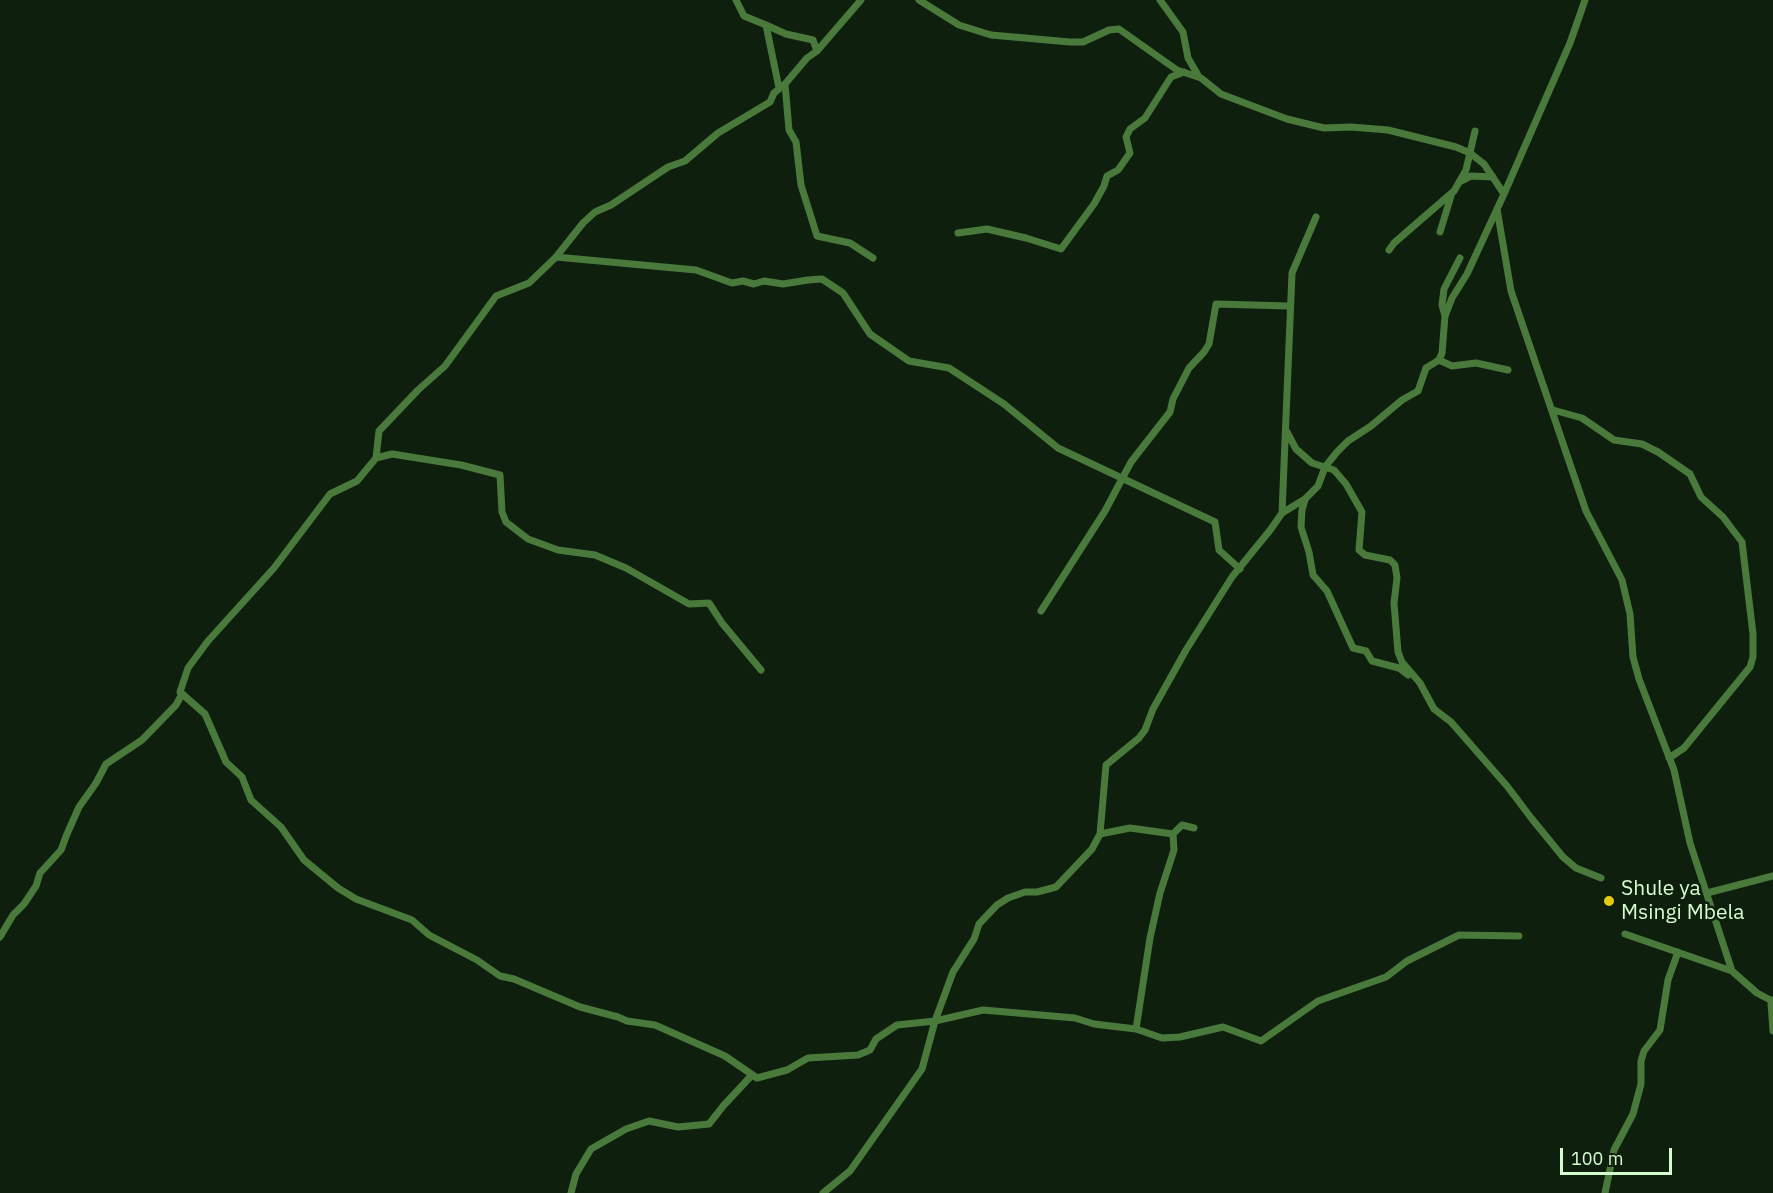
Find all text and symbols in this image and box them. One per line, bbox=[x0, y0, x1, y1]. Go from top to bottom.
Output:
place label: Shule ya Msingi Mbela bbox=[1621, 876, 1744, 926]
marker: Shule ya Msingi Mbela bbox=[1602, 894, 1616, 908]
scale bar bbox=[1563, 1136, 1676, 1174]
text: 100 m bbox=[1571, 1147, 1623, 1170]

